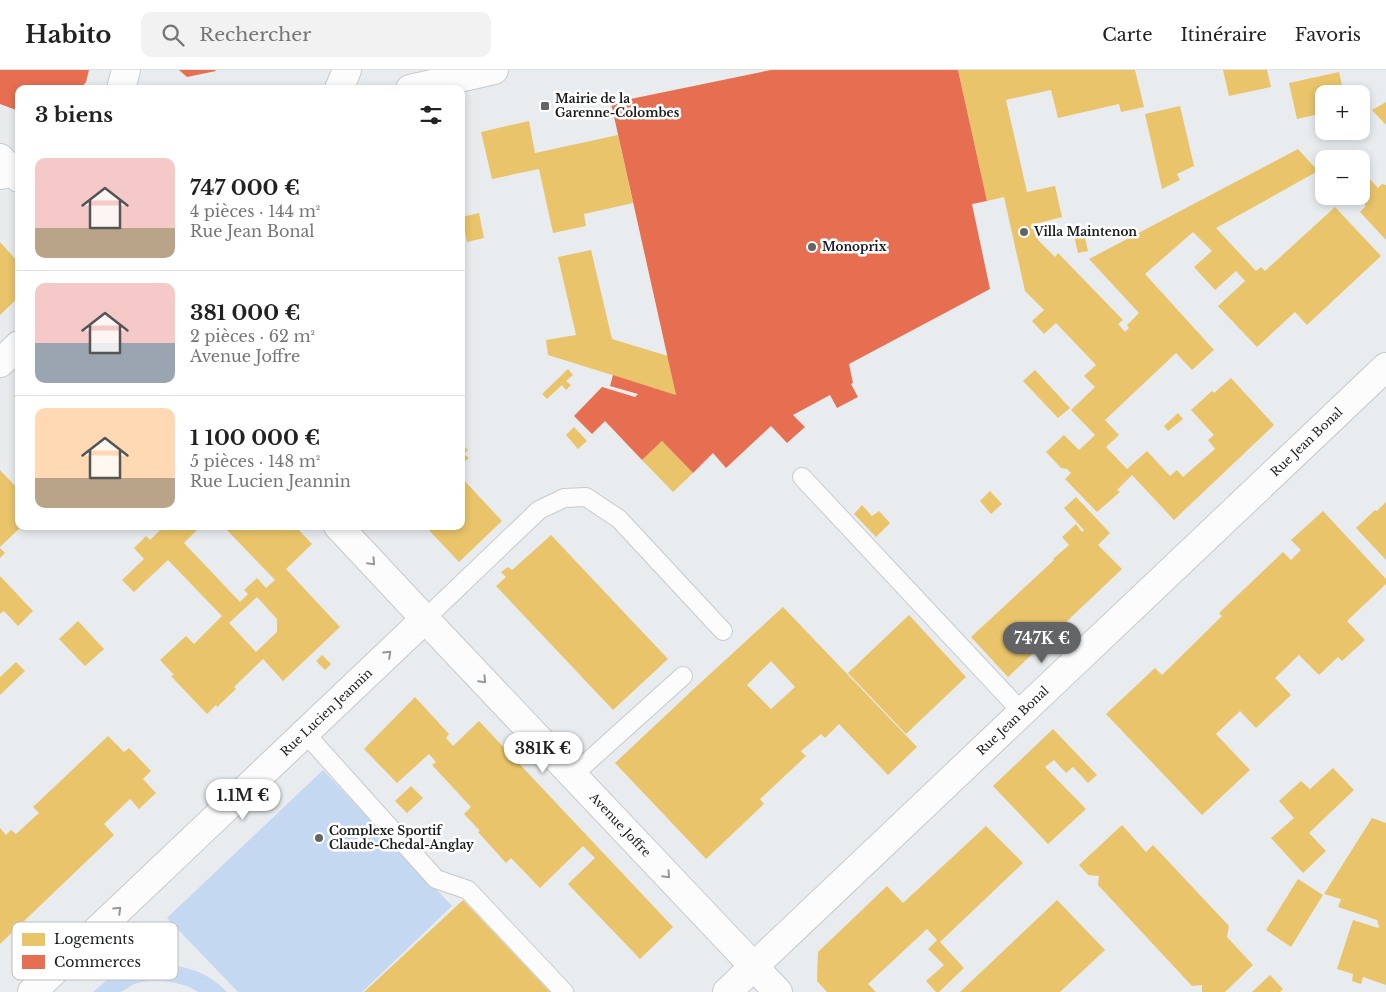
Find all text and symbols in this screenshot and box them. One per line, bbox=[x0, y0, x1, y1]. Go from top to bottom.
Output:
search box bbox=[141, 12, 491, 57]
text: Habito bbox=[25, 20, 111, 49]
icon: search bbox=[159, 21, 187, 49]
text: Rechercher bbox=[199, 23, 311, 46]
text: Carte bbox=[1102, 24, 1152, 46]
text: Itinéraire bbox=[1180, 24, 1267, 46]
text: Favoris bbox=[1295, 24, 1361, 46]
map controls bbox=[1315, 85, 1370, 205]
button: + bbox=[1315, 85, 1370, 140]
place label: Mairie de la Garenne-Colombes bbox=[555, 91, 680, 120]
marker: Mairie de la Garenne-Colombes bbox=[539, 100, 551, 112]
icon: filters bbox=[417, 101, 445, 129]
text: 3 biens bbox=[35, 102, 113, 128]
button: − bbox=[1315, 150, 1370, 205]
text: 747 000 € bbox=[190, 175, 300, 201]
icon: home bbox=[75, 178, 135, 238]
text: 4 pièces · 144 m² bbox=[190, 201, 320, 221]
text: Rue Jean Bonal bbox=[190, 221, 314, 241]
place label: Villa Maintenon bbox=[1033, 224, 1137, 239]
marker: Villa Maintenon bbox=[1018, 226, 1030, 238]
place label: Monoprix bbox=[822, 239, 887, 254]
marker: Monoprix bbox=[806, 241, 818, 253]
text: 381 000 € bbox=[190, 300, 301, 326]
icon: home bbox=[75, 303, 135, 363]
text: 2 pièces · 62 m² bbox=[190, 326, 315, 346]
text: Avenue Joffre bbox=[190, 346, 300, 366]
street label: Rue Jean Bonal bbox=[1267, 404, 1346, 479]
text: 1 100 000 € bbox=[190, 425, 320, 451]
icon: home bbox=[75, 428, 135, 488]
text: 5 pièces · 148 m² bbox=[190, 451, 320, 471]
text: Rue Lucien Jeannin bbox=[190, 471, 351, 491]
one-way arrow bbox=[366, 556, 375, 565]
pin: 747K € bbox=[1001, 622, 1083, 664]
text: 747K € bbox=[1014, 628, 1070, 648]
one-way arrow bbox=[383, 651, 392, 660]
street label: Rue Lucien Jeannin bbox=[277, 665, 375, 759]
one-way arrow bbox=[477, 675, 486, 684]
street label: Rue Jean Bonal bbox=[973, 683, 1052, 758]
pin: 381K € bbox=[502, 732, 584, 774]
text: 381K € bbox=[515, 738, 571, 758]
pin: 1.1M € bbox=[202, 778, 284, 821]
text: 1.1M € bbox=[217, 785, 269, 805]
street label: Avenue Joffre bbox=[586, 789, 654, 860]
place label: Complexe Sportif Claude-Chedal-Anglay bbox=[329, 823, 474, 852]
marker: Complexe Sportif Claude-Chedal-Anglay bbox=[313, 832, 325, 844]
one-way arrow bbox=[661, 869, 670, 878]
one-way arrow bbox=[113, 907, 122, 916]
legend bbox=[12, 922, 178, 980]
text: Logements bbox=[54, 930, 134, 948]
text: Commerces bbox=[54, 953, 141, 971]

